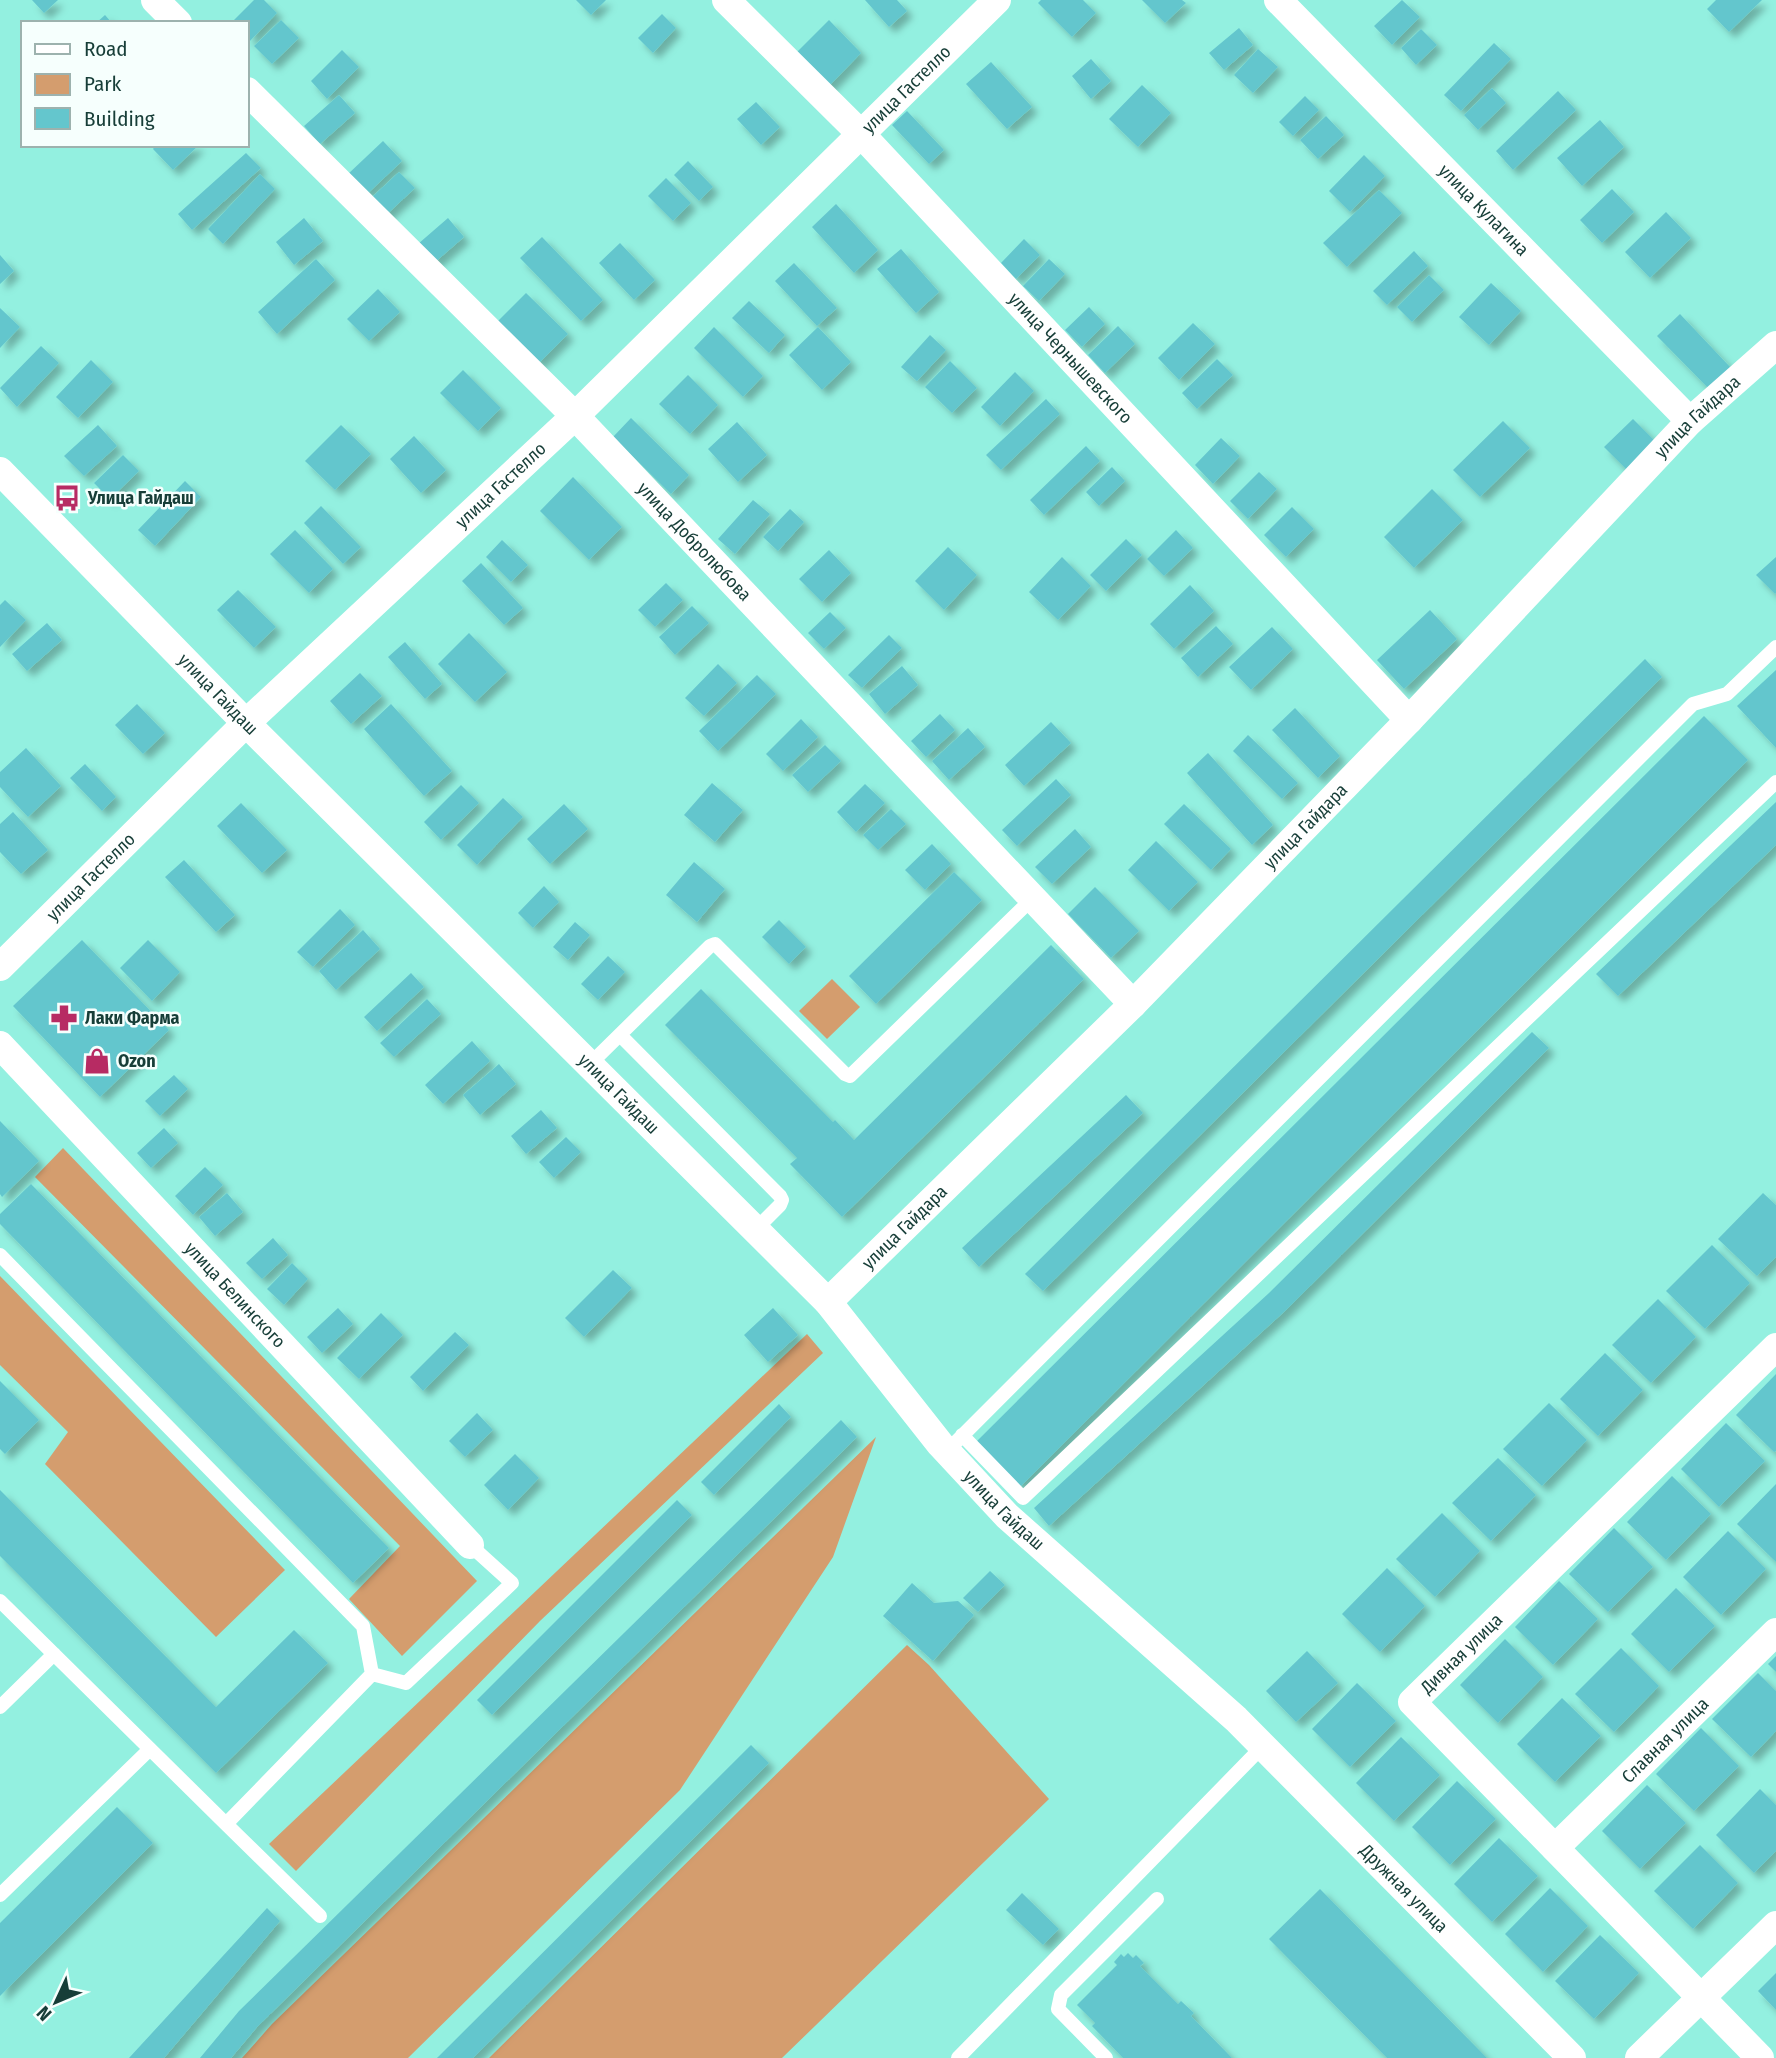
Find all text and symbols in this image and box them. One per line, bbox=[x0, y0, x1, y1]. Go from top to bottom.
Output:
legend bbox=[21, 21, 248, 147]
text: Road bbox=[84, 36, 128, 62]
street label: улица Гастелло bbox=[858, 41, 956, 138]
text: Park bbox=[84, 71, 122, 97]
text: Building bbox=[84, 106, 155, 132]
street label: улица Кулагина bbox=[1434, 160, 1534, 261]
street label: улица Чернышевского bbox=[1004, 288, 1137, 428]
street label: улица Гайдара bbox=[1650, 371, 1745, 463]
street label: улица Гастелло bbox=[451, 438, 551, 533]
street label: улица Добролюбова bbox=[633, 478, 756, 606]
bus stop icon: Улица Гайдаш bbox=[52, 483, 82, 513]
place label: Улица Гайдаш bbox=[87, 487, 194, 509]
street label: улица Гайдаш bbox=[173, 649, 263, 740]
street label: улица Гайдара bbox=[1259, 779, 1352, 874]
street label: улица Гастелло bbox=[42, 828, 140, 926]
pharmacy icon: Лаки Фарма bbox=[49, 1003, 79, 1033]
place label: Лаки Фарма bbox=[85, 1007, 179, 1029]
shop icon: Ozon bbox=[82, 1046, 112, 1076]
street label: улица Гайдаш bbox=[574, 1049, 664, 1139]
place label: Ozon bbox=[118, 1050, 156, 1072]
street label: улица Гайдара bbox=[857, 1181, 952, 1274]
street label: улица Белинского bbox=[180, 1237, 290, 1353]
street label: улица Гайдаш bbox=[959, 1465, 1049, 1555]
street label: Дивная улица bbox=[1415, 1609, 1507, 1699]
street label: Славная улица bbox=[1617, 1693, 1713, 1788]
street label: Дружная улица bbox=[1355, 1839, 1453, 1938]
north arrow bbox=[21, 1967, 91, 2037]
text: N bbox=[32, 2001, 56, 2026]

